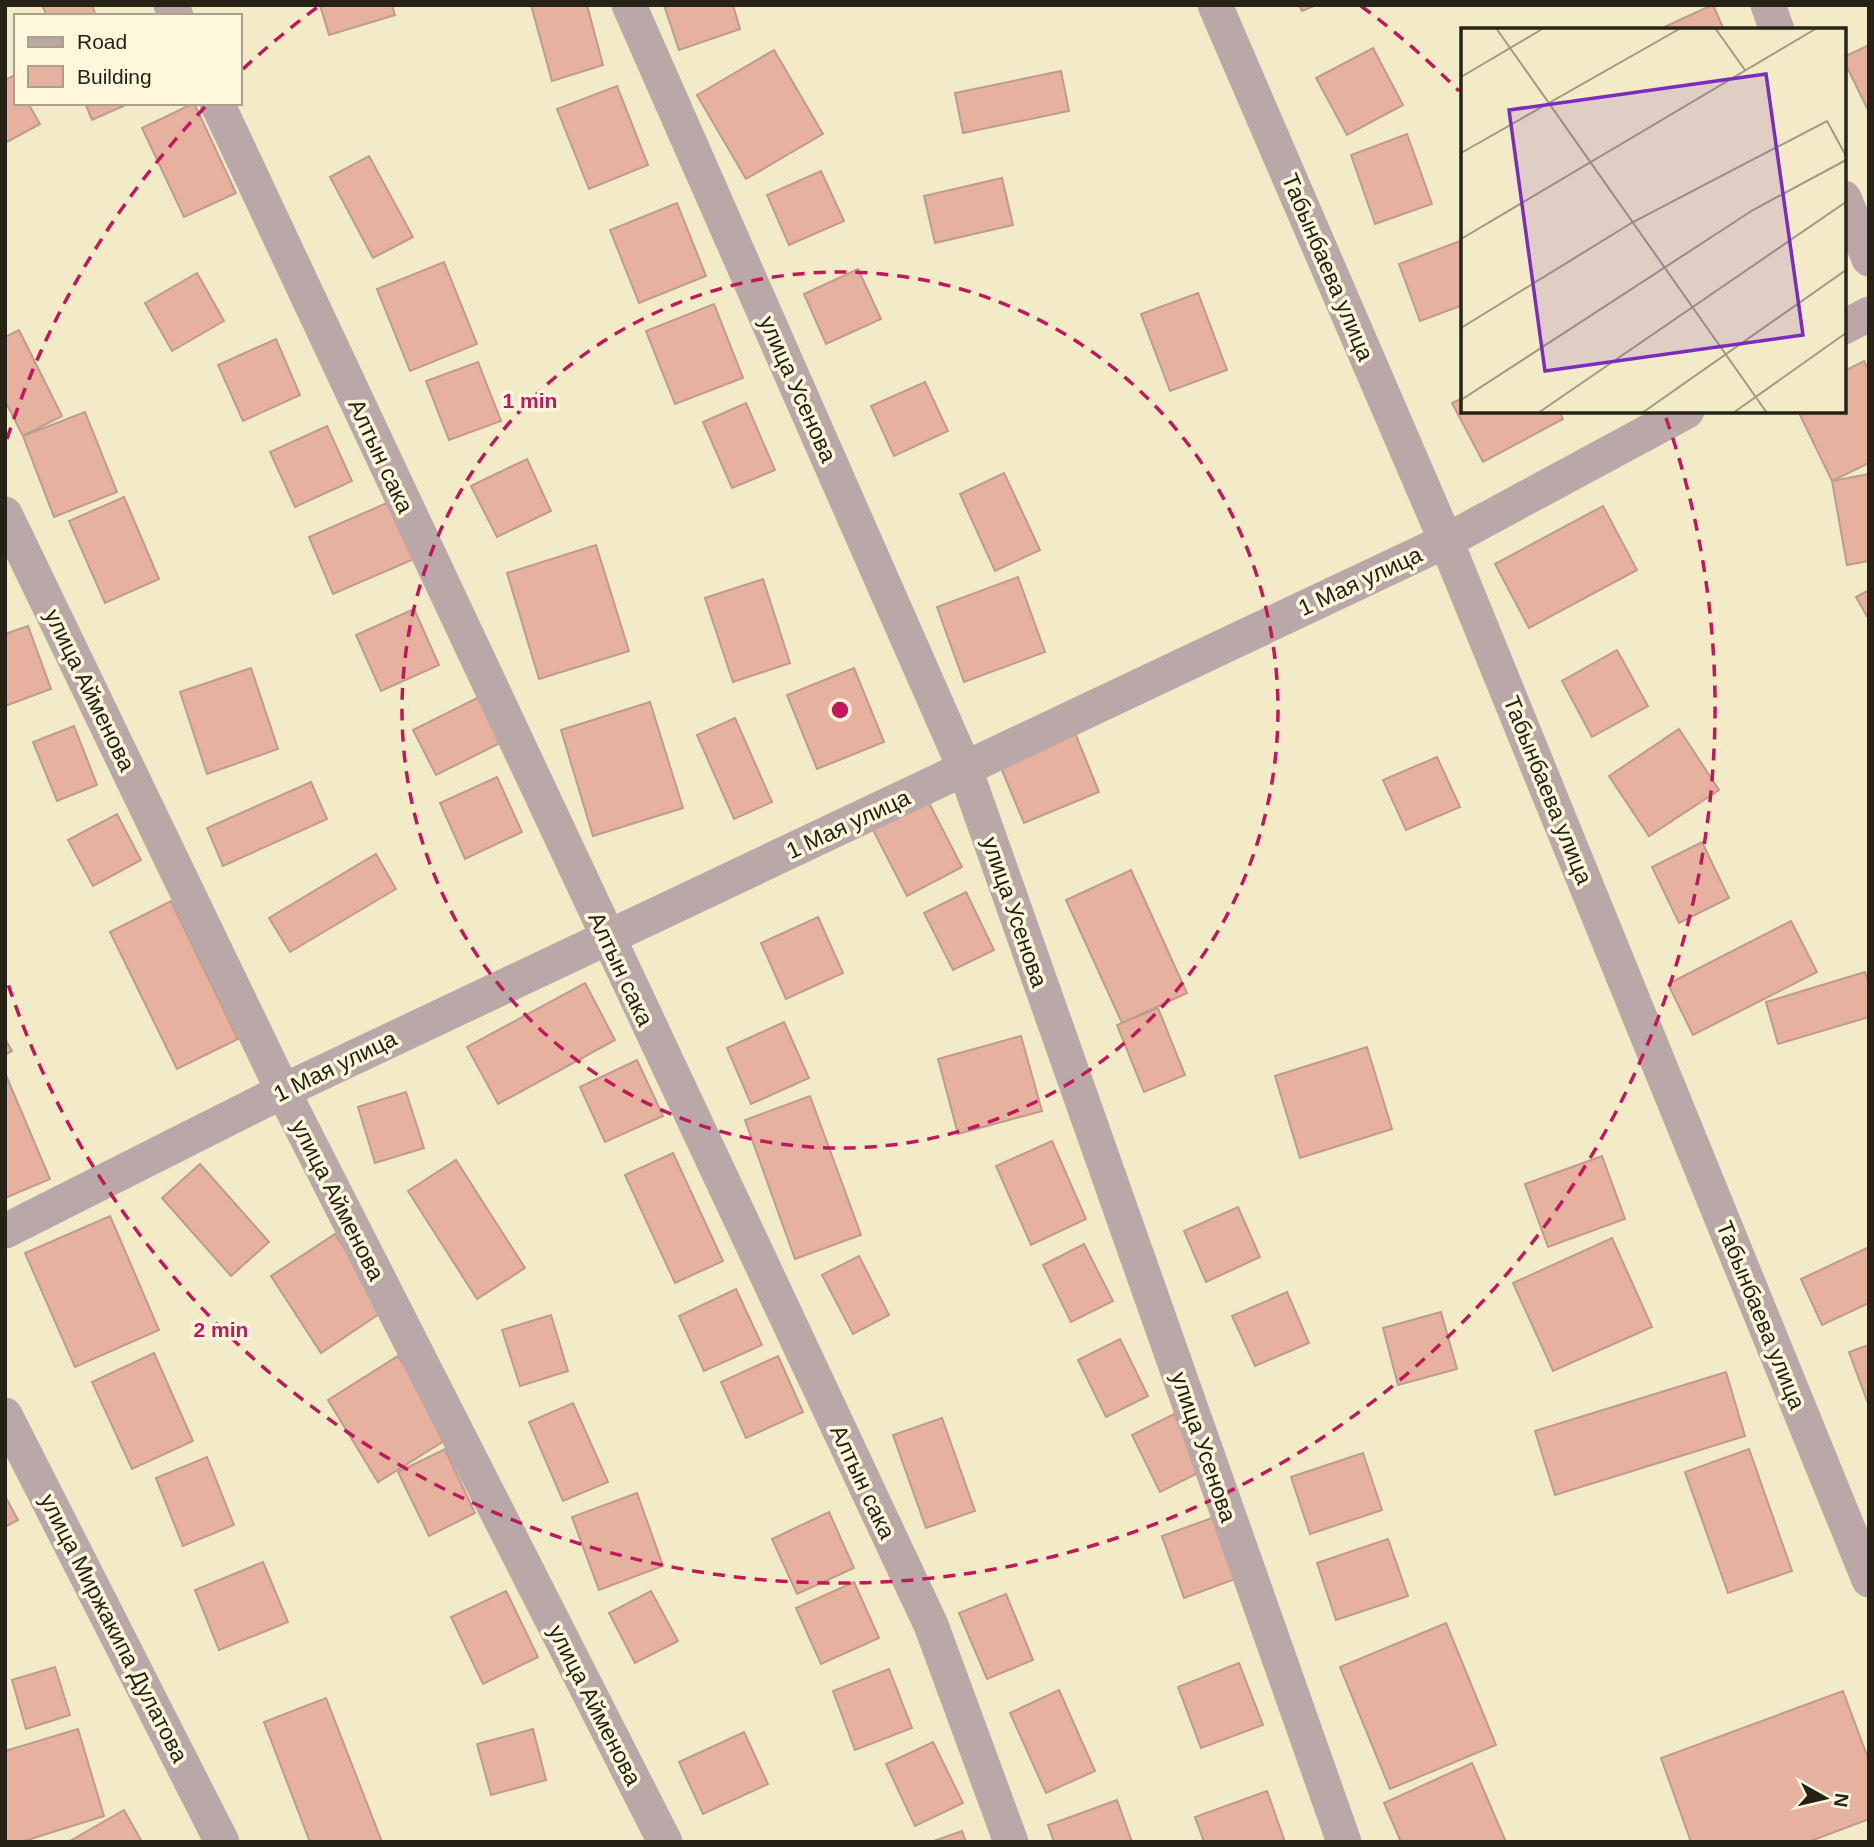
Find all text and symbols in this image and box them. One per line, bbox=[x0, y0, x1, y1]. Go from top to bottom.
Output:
legend bbox=[14, 14, 242, 105]
inset map bbox=[1461, 28, 1846, 413]
text: Road bbox=[77, 30, 127, 53]
text: Building bbox=[77, 65, 152, 88]
street label: Табынбаева улица bbox=[1277, 169, 1379, 365]
street label: улица Усенова bbox=[754, 312, 842, 466]
text: 1 min bbox=[503, 389, 557, 412]
street label: Алтын сака bbox=[343, 395, 419, 517]
street label: 1 Мая улица bbox=[1294, 541, 1426, 621]
street label: улица Айменова bbox=[40, 605, 140, 775]
street label: Табынбаева улица bbox=[1498, 692, 1598, 888]
centre of rings bbox=[828, 698, 852, 722]
street label: 1 Мая улица bbox=[782, 784, 914, 864]
street label: улица Усенова bbox=[977, 833, 1053, 991]
street label: Алтын сака bbox=[583, 908, 659, 1030]
street label: 1 Мая улица bbox=[269, 1025, 401, 1107]
street label: улица Айменова bbox=[286, 1115, 390, 1285]
street label: Табынбаева улица bbox=[1711, 1217, 1811, 1413]
text: 2 min bbox=[194, 1318, 248, 1341]
street label: улица Усенова bbox=[1166, 1368, 1242, 1526]
street label: Алтын сака bbox=[825, 1421, 901, 1543]
street label: улица Миржакипа Дулатова bbox=[35, 1489, 193, 1767]
street label: улица Айменова bbox=[543, 1620, 647, 1790]
north arrow bbox=[1790, 1763, 1860, 1833]
text: N bbox=[1830, 1792, 1853, 1809]

